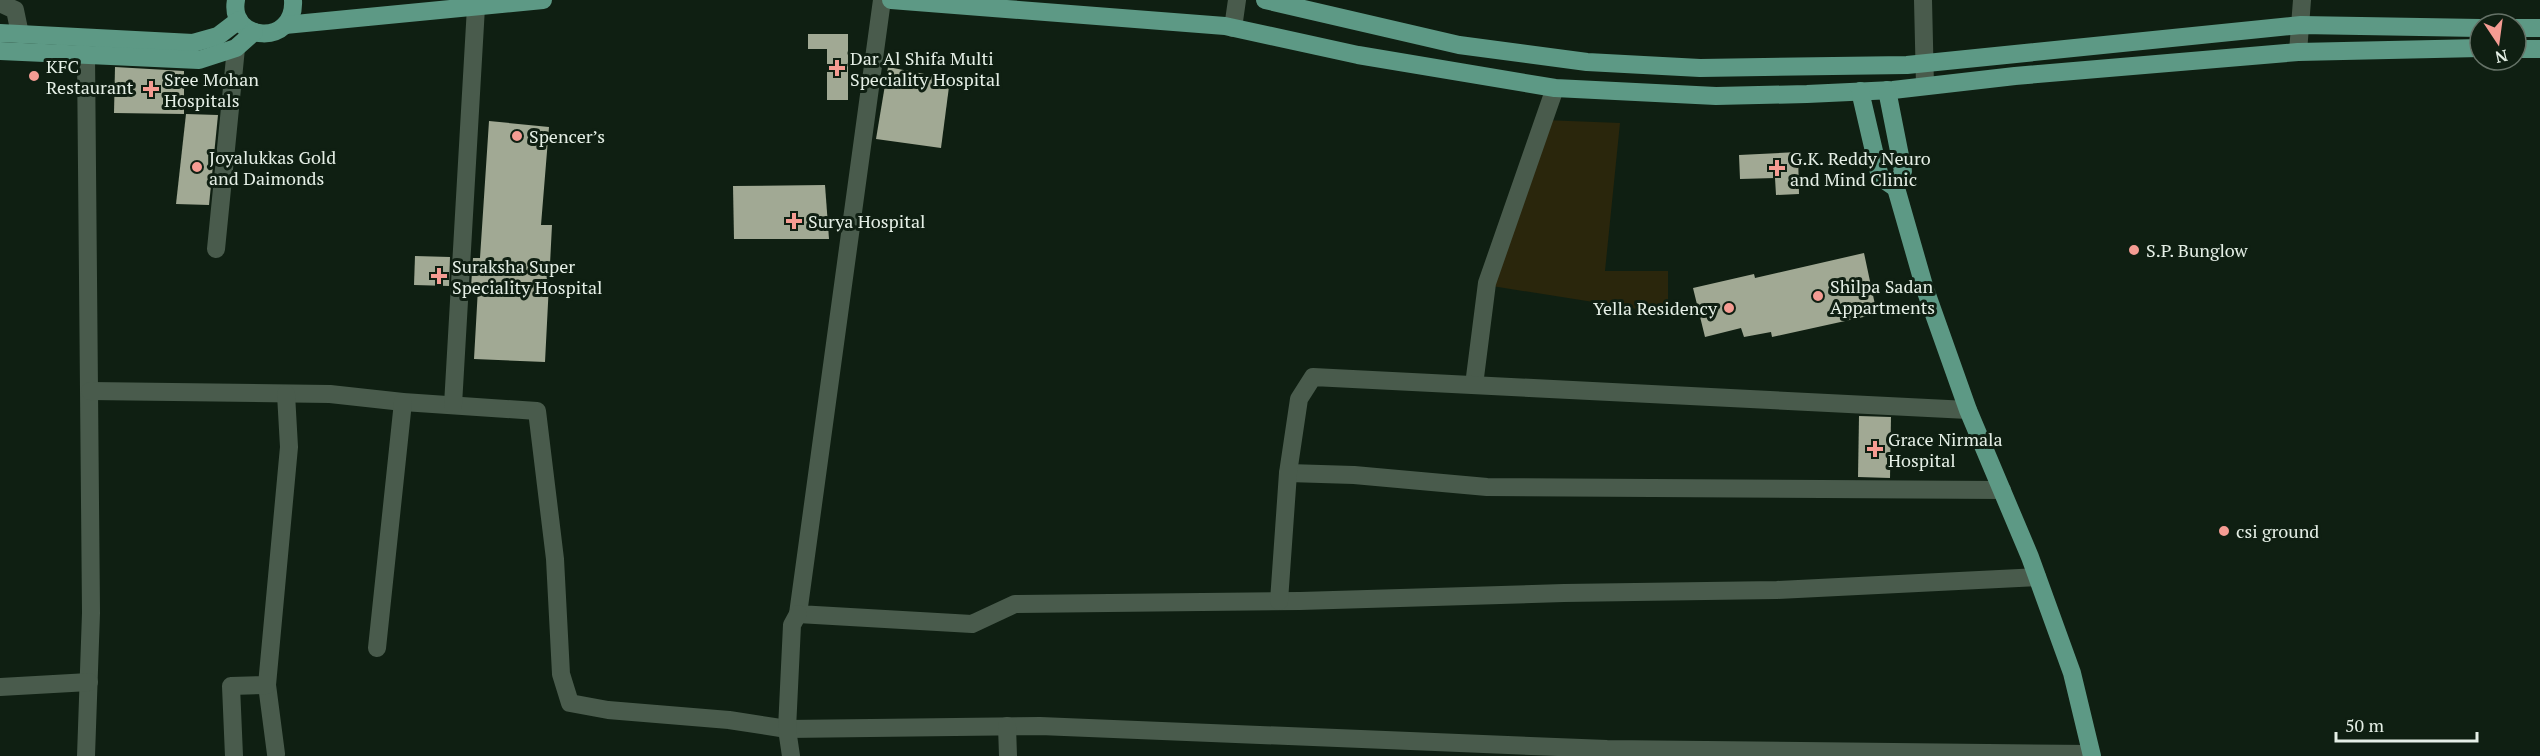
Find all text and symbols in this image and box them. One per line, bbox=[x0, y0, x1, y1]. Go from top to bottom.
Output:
north arrow bbox=[2468, 12, 2528, 72]
text: N bbox=[2493, 45, 2510, 69]
place label: Dar Al Shifa Multi Speciality Hospital bbox=[850, 46, 1000, 91]
place label: KFC Restaurant bbox=[46, 54, 134, 99]
marker: Dar Al Shifa Multi Speciality Hospital bbox=[828, 59, 846, 77]
place label: Sree Mohan Hospitals bbox=[164, 67, 259, 112]
marker: KFC Restaurant bbox=[27, 69, 41, 83]
marker: Sree Mohan Hospitals bbox=[142, 80, 160, 98]
place label: Spencer’s bbox=[529, 124, 605, 148]
marker: Spencer’s bbox=[510, 129, 524, 143]
place label: Joyalukkas Gold and Daimonds bbox=[209, 145, 336, 190]
place label: G.K. Reddy Neuro and Mind Clinic bbox=[1790, 146, 1931, 191]
marker: G.K. Reddy Neuro and Mind Clinic bbox=[1768, 159, 1786, 177]
marker: Joyalukkas Gold and Daimonds bbox=[190, 160, 204, 174]
place label: Surya Hospital bbox=[808, 209, 925, 233]
marker: Surya Hospital bbox=[785, 212, 803, 230]
place label: S.P. Bunglow bbox=[2146, 238, 2249, 262]
marker: S.P. Bunglow bbox=[2127, 243, 2141, 257]
place label: Suraksha Super Speciality Hospital bbox=[452, 254, 602, 299]
marker: Suraksha Super Speciality Hospital bbox=[430, 267, 448, 285]
place label: Shilpa Sadan Appartments bbox=[1830, 274, 1935, 319]
marker: Shilpa Sadan Appartments bbox=[1811, 289, 1825, 303]
place label: Yella Residency bbox=[1593, 296, 1718, 320]
marker: Yella Residency bbox=[1722, 301, 1736, 315]
place label: Grace Nirmala Hospital bbox=[1888, 427, 2003, 472]
marker: Grace Nirmala Hospital bbox=[1866, 440, 1884, 458]
place label: csi ground bbox=[2236, 519, 2319, 543]
marker: csi ground bbox=[2217, 524, 2231, 538]
scale bar bbox=[2336, 705, 2477, 743]
text: 50 m bbox=[2345, 713, 2385, 737]

